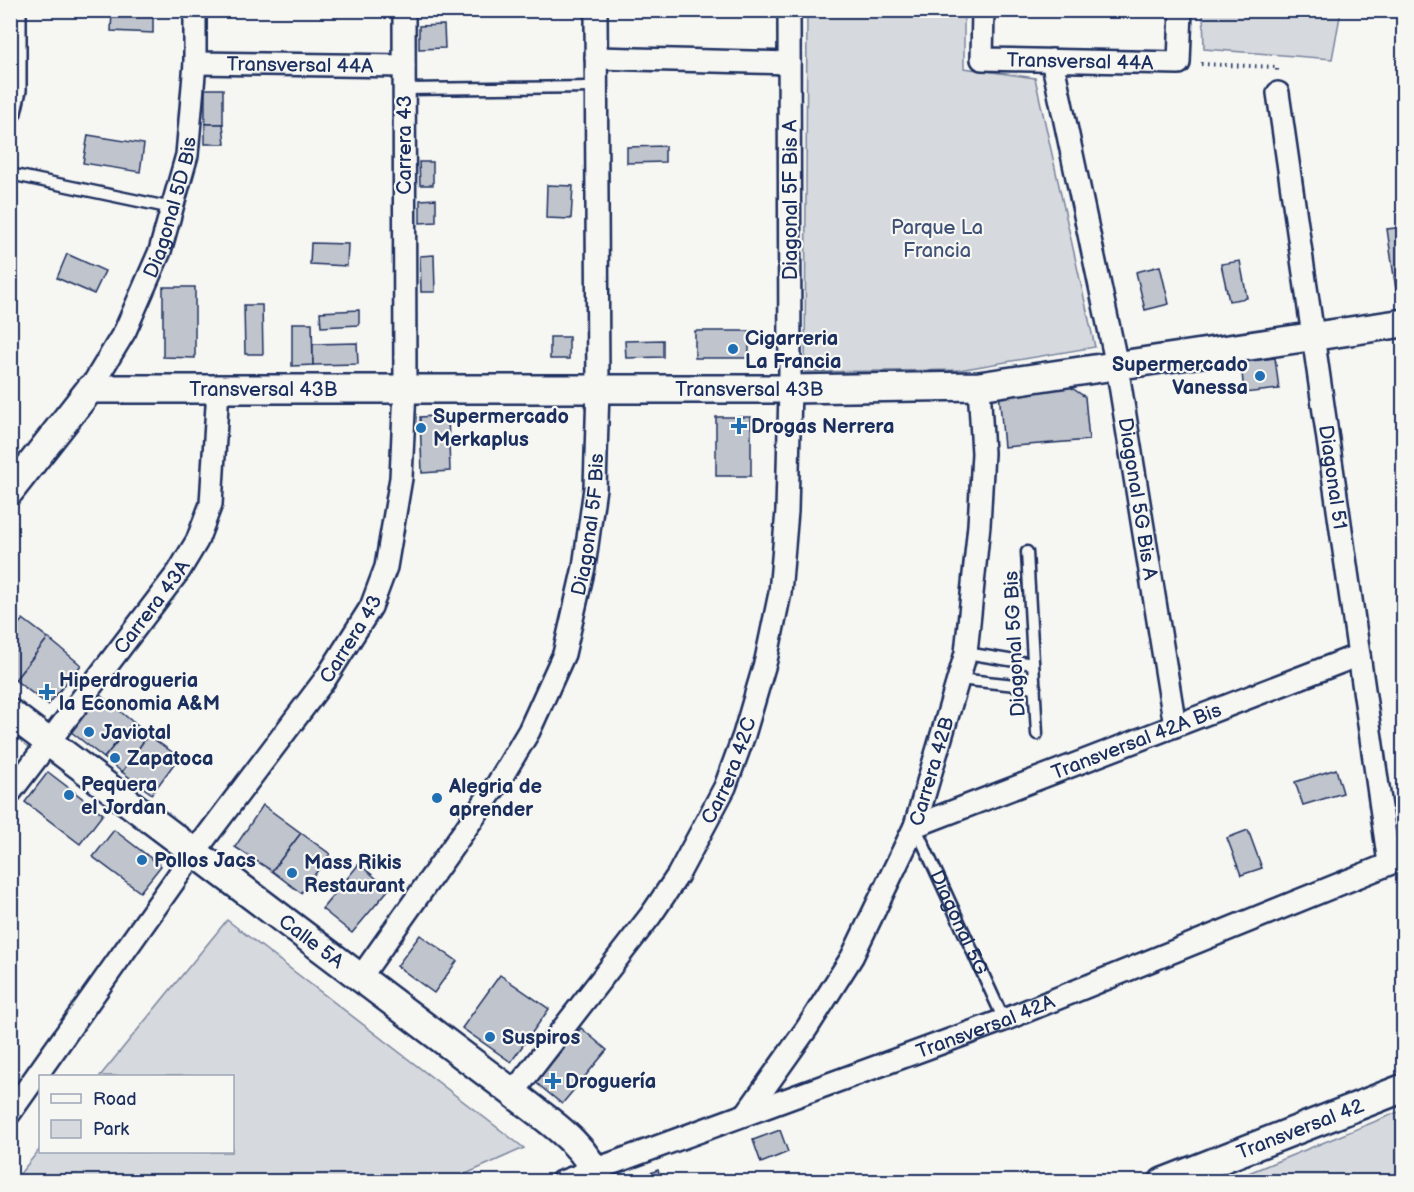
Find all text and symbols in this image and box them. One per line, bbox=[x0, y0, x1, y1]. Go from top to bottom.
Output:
street label: Transversal 44A bbox=[1006, 49, 1154, 75]
street label: Transversal 44A bbox=[226, 52, 374, 79]
street label: Carrera 43 bbox=[393, 95, 417, 195]
street label: Diagonal 5F Bis A bbox=[779, 119, 803, 280]
street label: Diagonal 5D Bis bbox=[139, 136, 202, 282]
park label: Parque La Francia bbox=[891, 216, 983, 263]
place label: Cigarreria La Francia bbox=[745, 327, 841, 374]
marker: Cigarreria La Francia bbox=[726, 342, 740, 356]
place label: Supermercado Vanessa bbox=[1112, 353, 1248, 400]
marker: Supermercado Vanessa bbox=[1253, 369, 1267, 383]
street label: Transversal 43B bbox=[675, 377, 824, 402]
street label: Transversal 43B bbox=[189, 378, 338, 402]
place label: Supermercado Merkaplus bbox=[433, 405, 569, 452]
place label: Drogas Nerrera bbox=[751, 415, 894, 439]
street label: Diagonal 5G Bis A bbox=[1112, 416, 1162, 582]
marker: Drogas Nerrera bbox=[732, 419, 746, 433]
marker: Supermercado Merkaplus bbox=[414, 421, 428, 435]
street label: Diagonal 51 bbox=[1313, 423, 1352, 531]
street label: Diagonal 5F Bis bbox=[567, 453, 609, 598]
street label: Carrera 43A bbox=[109, 555, 196, 659]
street label: Diagonal 5G Bis bbox=[999, 570, 1031, 718]
street label: Carrera 43 bbox=[315, 592, 387, 688]
place label: Hiperdrogueria la Economia A&M bbox=[59, 669, 220, 716]
marker: Hiperdrogueria la Economia A&M bbox=[40, 685, 54, 699]
street label: Transversal 42A Bis bbox=[1048, 698, 1225, 785]
street label: Carrera 42B bbox=[905, 714, 960, 829]
street label: Carrera 42C bbox=[696, 715, 762, 828]
place label: Javiotal bbox=[101, 721, 171, 745]
marker: Javiotal bbox=[82, 725, 96, 739]
place label: Zapatoca bbox=[127, 747, 214, 771]
marker: Zapatoca bbox=[108, 751, 122, 765]
place label: Pequera el Jordan bbox=[81, 773, 166, 820]
place label: Alegria de aprender bbox=[448, 775, 542, 822]
marker: Pequera el Jordan bbox=[62, 788, 76, 802]
marker: Alegria de aprender bbox=[430, 791, 444, 805]
place label: Pollos Jacs bbox=[154, 849, 256, 873]
place label: Mass Rikis Restaurant bbox=[304, 851, 405, 898]
marker: Pollos Jacs bbox=[135, 853, 149, 867]
marker: Mass Rikis Restaurant bbox=[285, 866, 299, 880]
street label: Diagonal 5G bbox=[924, 867, 993, 979]
street label: Calle 5A bbox=[274, 909, 349, 974]
street label: Transversal 42A bbox=[913, 989, 1059, 1064]
place label: Suspiros bbox=[502, 1026, 580, 1050]
marker: Suspiros bbox=[483, 1030, 497, 1044]
place label: Droguería bbox=[565, 1070, 656, 1094]
marker: Droguería bbox=[546, 1074, 560, 1088]
legend bbox=[39, 1075, 234, 1153]
text: Road bbox=[93, 1089, 137, 1110]
street label: Transversal 42 bbox=[1234, 1094, 1367, 1165]
text: Park bbox=[93, 1119, 129, 1140]

